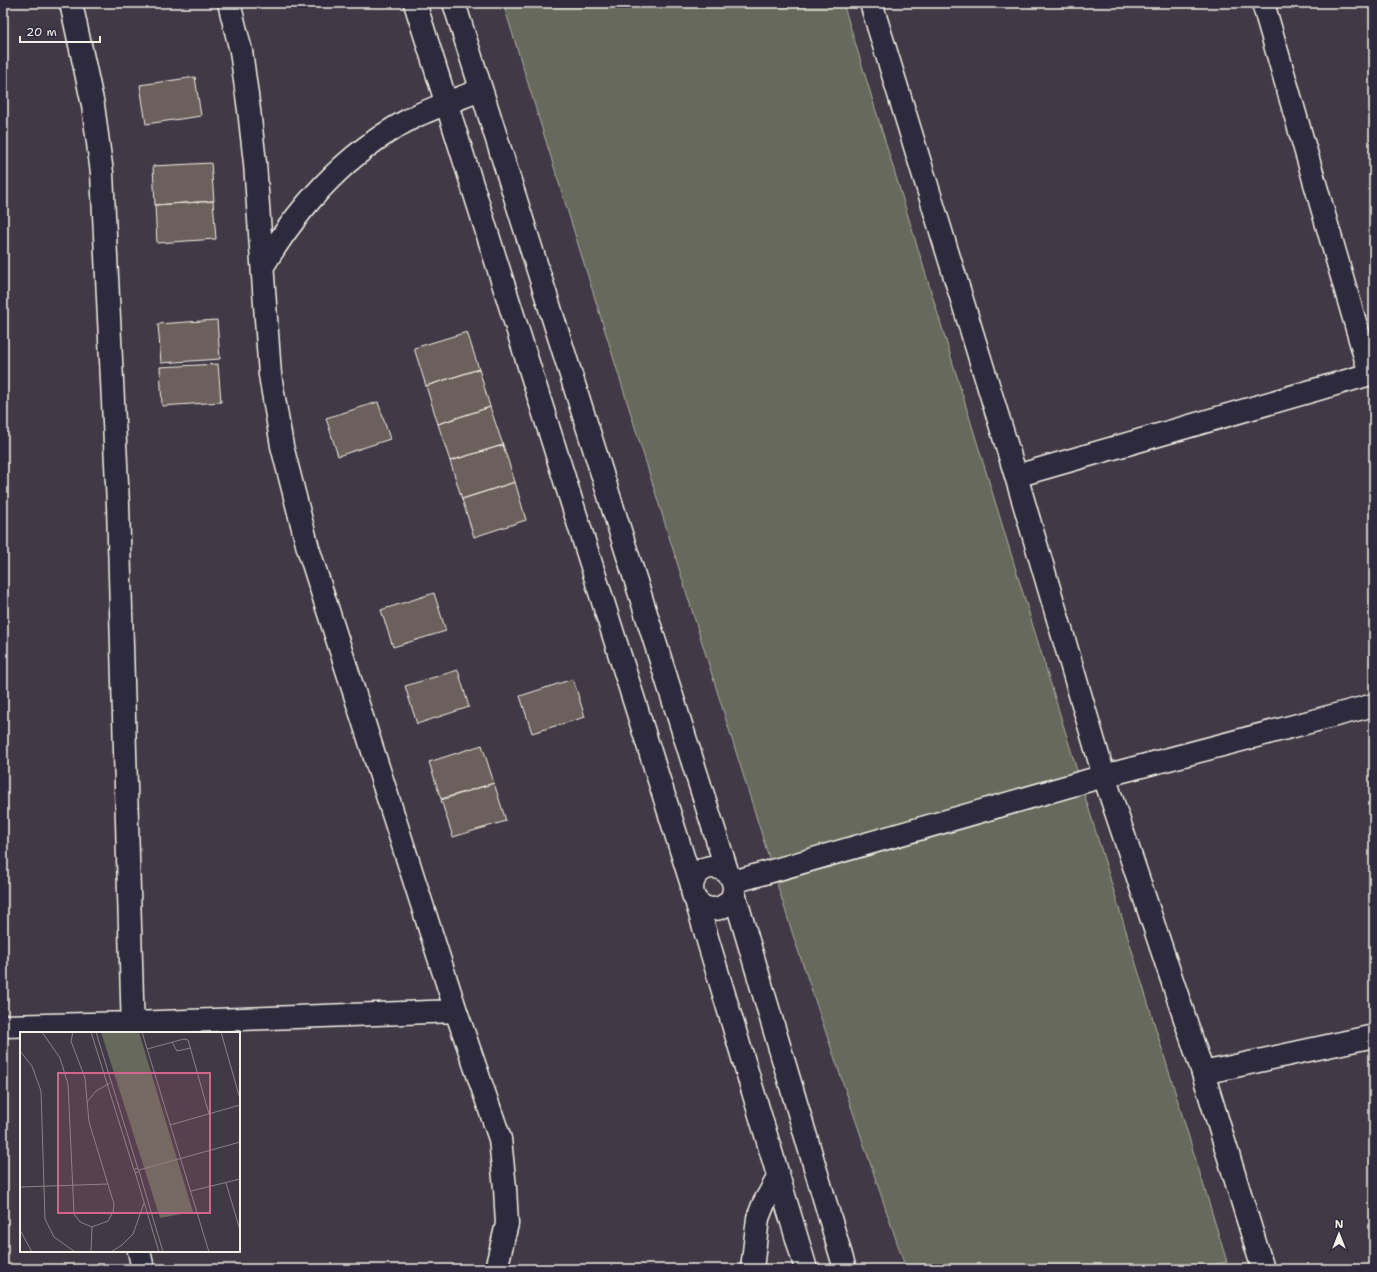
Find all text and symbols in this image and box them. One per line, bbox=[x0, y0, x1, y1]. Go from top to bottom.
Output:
scale bar bbox=[20, 18, 100, 44]
text: 20 m bbox=[26, 24, 57, 40]
inset map bbox=[20, 1032, 240, 1252]
north arrow bbox=[1319, 1214, 1359, 1254]
text: N bbox=[1335, 1217, 1344, 1232]

